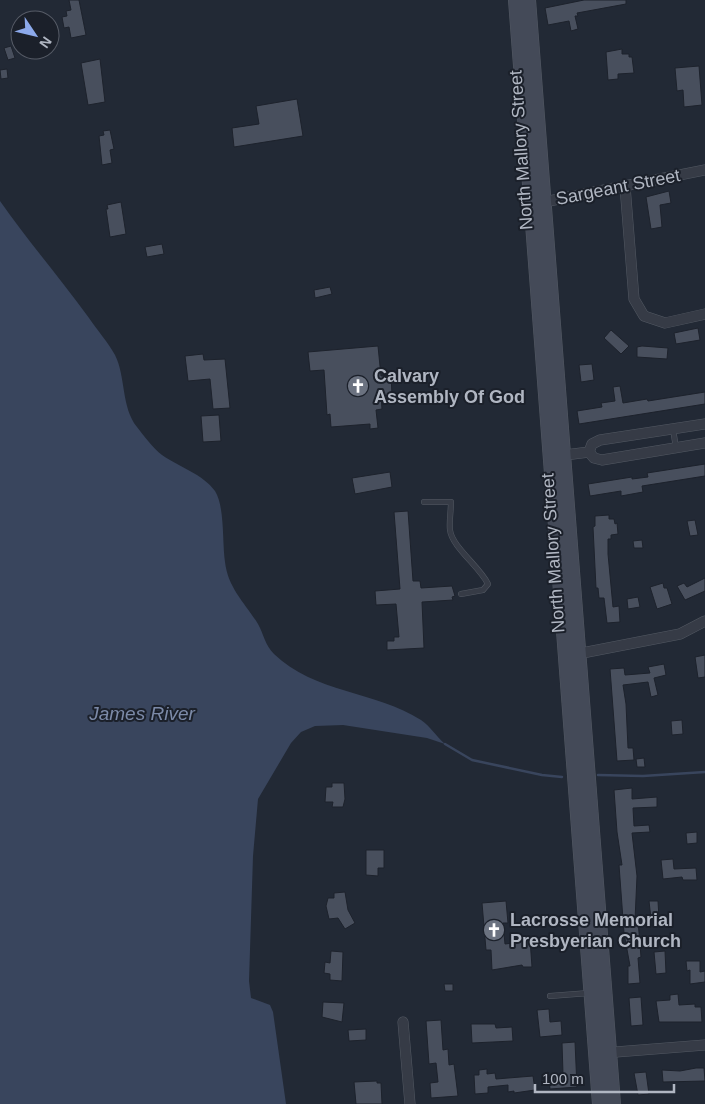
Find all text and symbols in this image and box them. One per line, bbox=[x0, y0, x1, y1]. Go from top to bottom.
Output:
north arrow bbox=[10, 10, 60, 60]
text: N bbox=[36, 34, 55, 51]
street label: North Mallory Street bbox=[505, 69, 537, 231]
street label: Sargeant Street bbox=[554, 165, 682, 209]
place label: Calvary Assembly Of God bbox=[374, 366, 525, 407]
church icon: Calvary Assembly Of God bbox=[346, 374, 370, 398]
street label: North Mallory Street bbox=[537, 472, 569, 634]
water label: James River bbox=[88, 703, 195, 724]
place label: Lacrosse Memorial Presbyerian Church bbox=[510, 910, 681, 951]
church icon: Lacrosse Memorial Presbyerian Church bbox=[482, 918, 506, 942]
scale bar bbox=[535, 1062, 674, 1094]
text: 100 m bbox=[542, 1070, 584, 1087]

